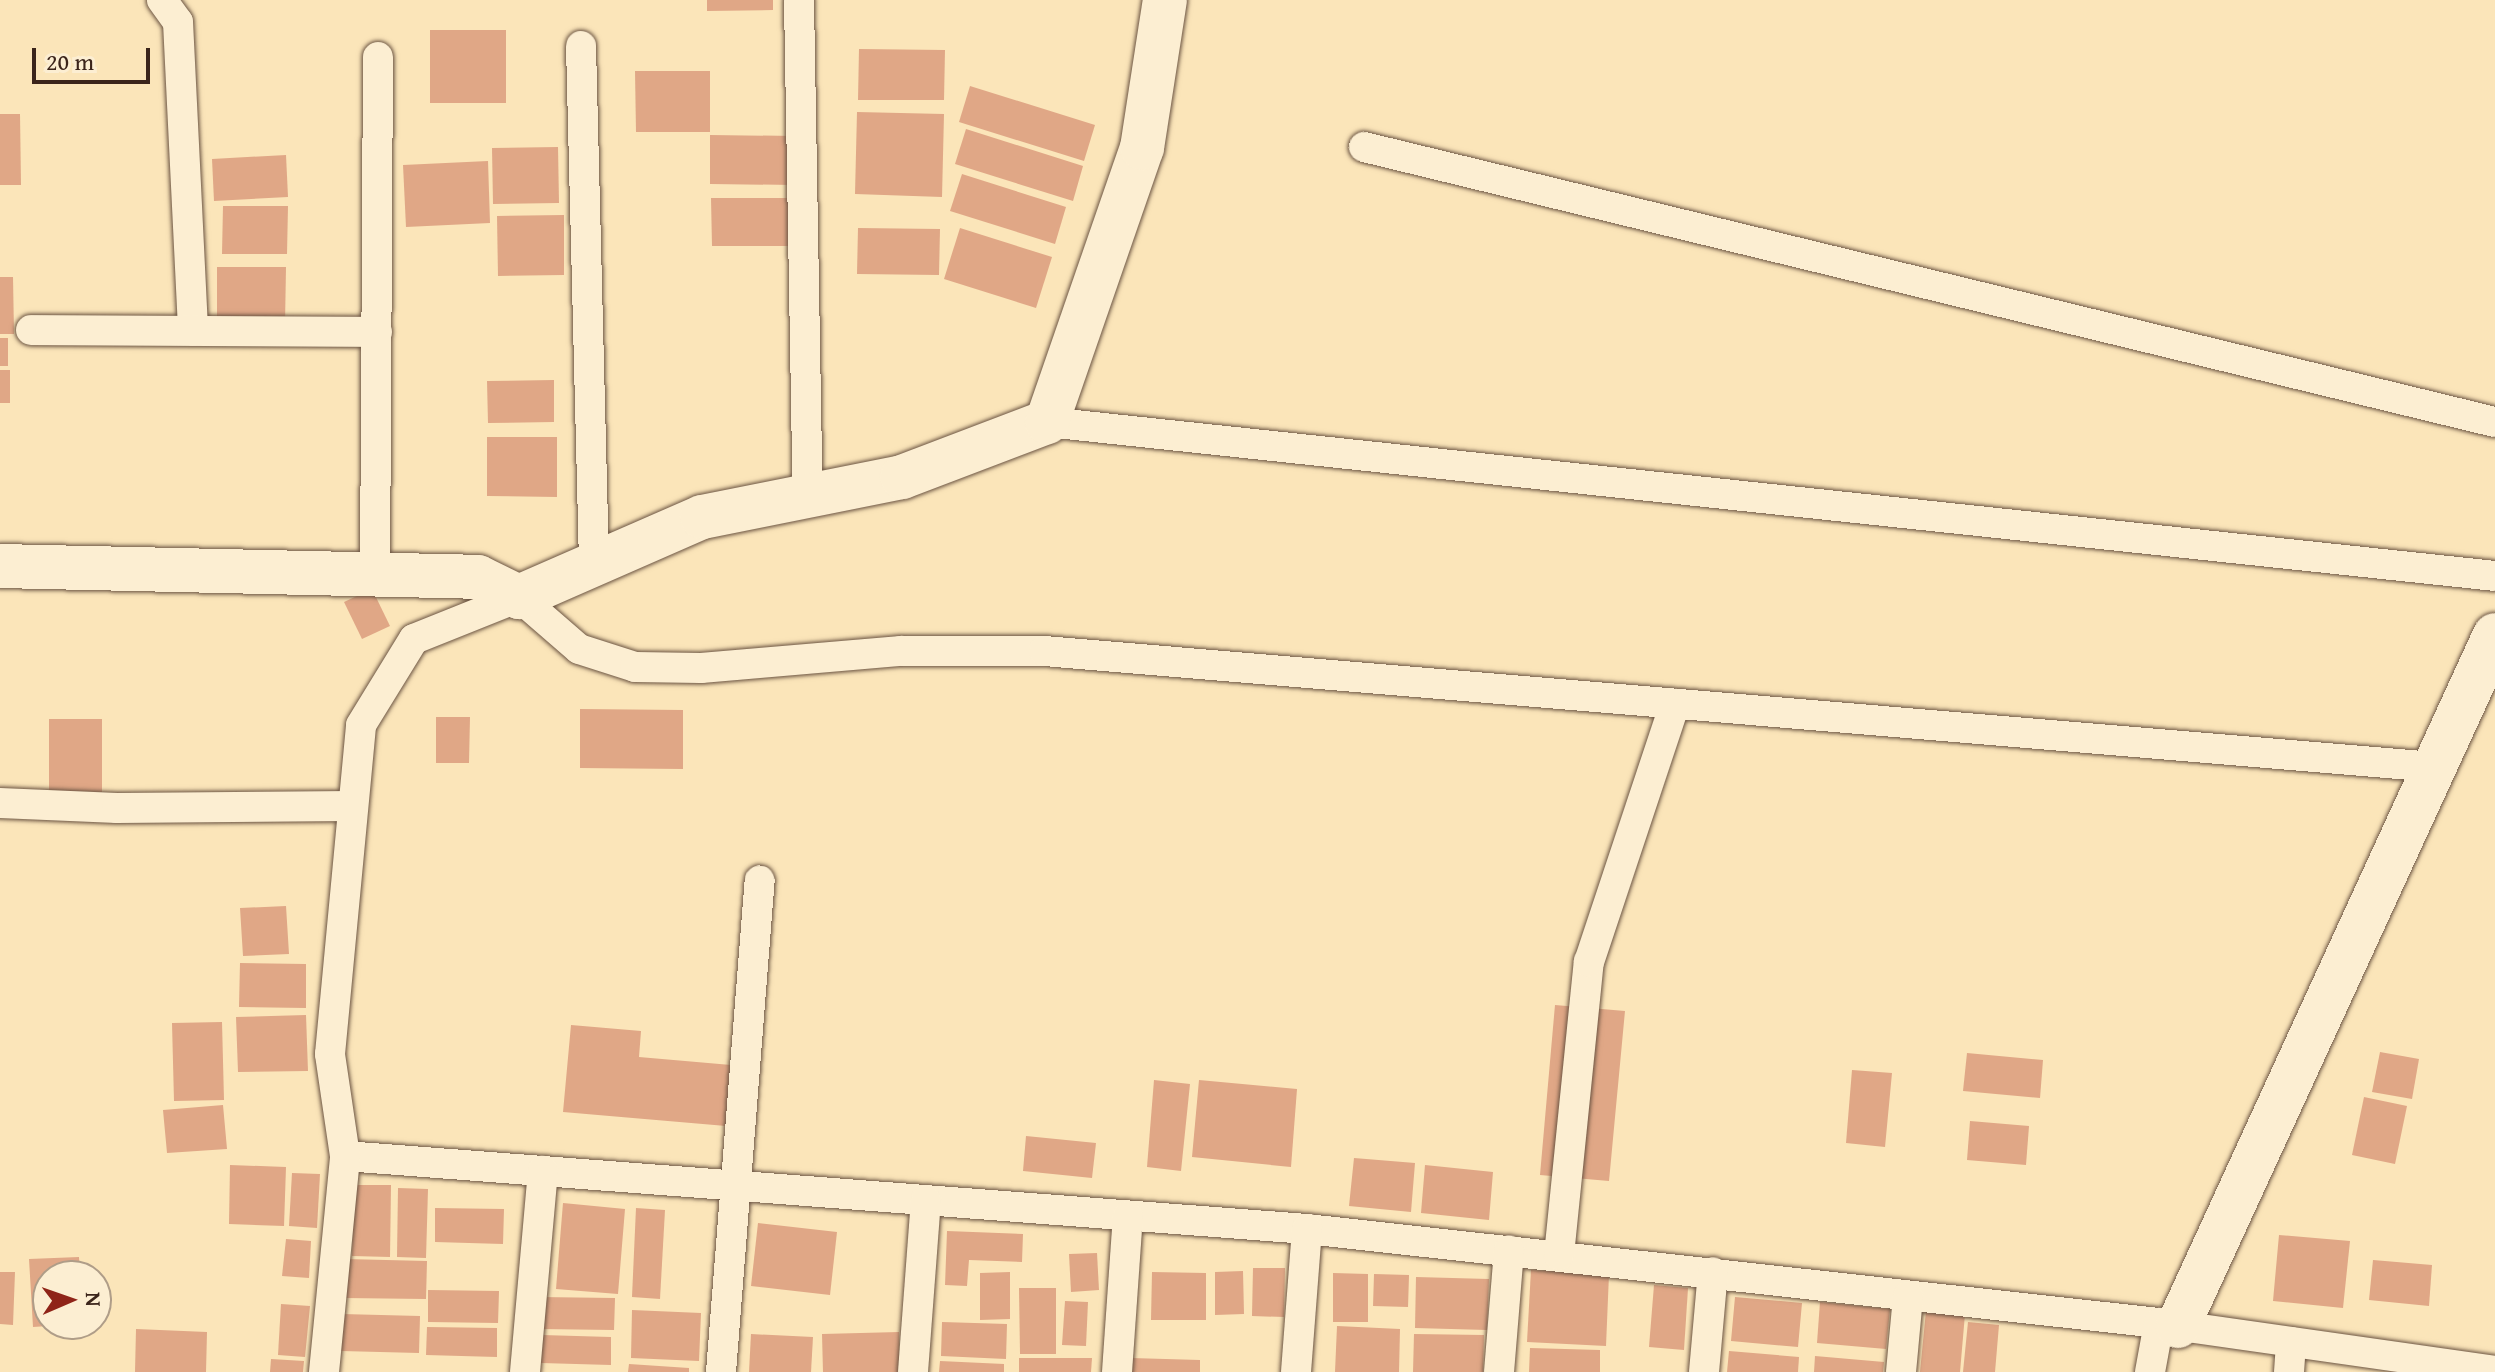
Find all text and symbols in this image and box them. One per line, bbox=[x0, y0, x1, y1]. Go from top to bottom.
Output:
scale bar bbox=[36, 32, 154, 82]
text: 20 m bbox=[46, 44, 94, 79]
north arrow bbox=[32, 1260, 112, 1340]
text: N bbox=[78, 1291, 110, 1307]

